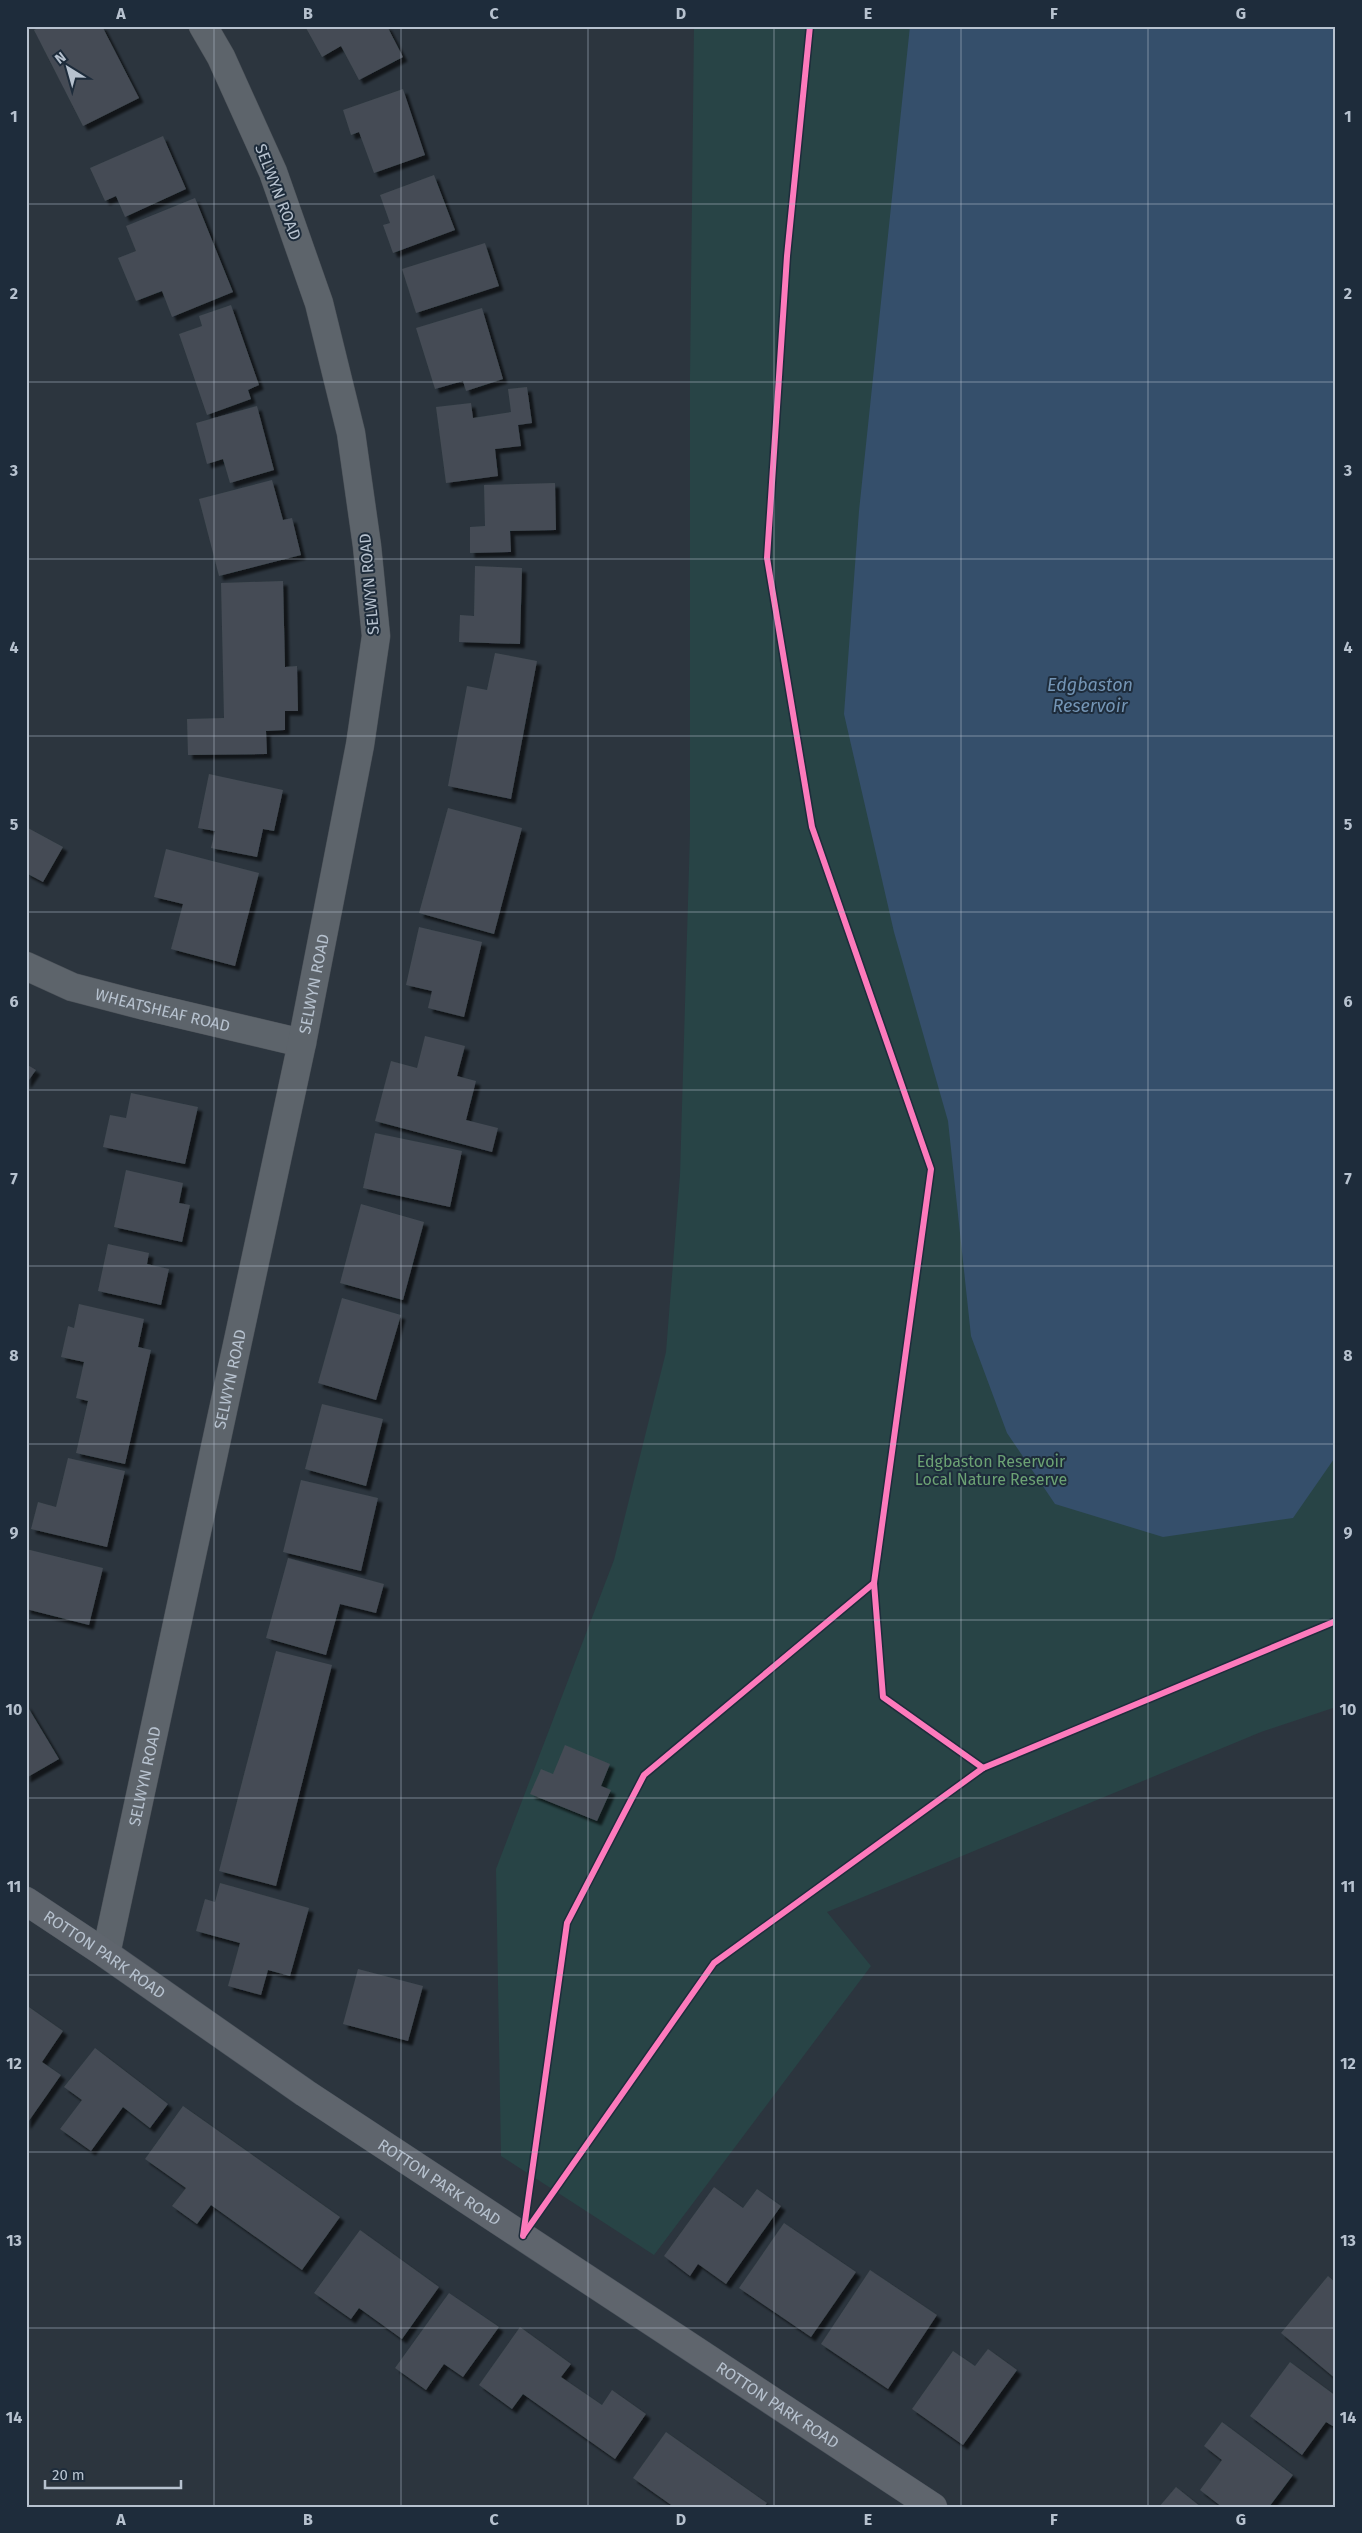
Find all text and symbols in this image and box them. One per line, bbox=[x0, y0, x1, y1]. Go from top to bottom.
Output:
text: A bbox=[115, 4, 126, 23]
text: B bbox=[303, 4, 313, 23]
text: C bbox=[489, 4, 499, 23]
text: D bbox=[676, 4, 686, 23]
text: E bbox=[864, 4, 872, 23]
text: F bbox=[1050, 4, 1058, 23]
text: G bbox=[1236, 4, 1246, 23]
north arrow bbox=[42, 42, 92, 92]
text: N bbox=[52, 48, 69, 68]
text: 1 bbox=[10, 107, 18, 126]
text: 1 bbox=[1344, 107, 1352, 126]
street label: SELWYN ROAD bbox=[251, 141, 305, 243]
text: 2 bbox=[10, 284, 18, 303]
text: 2 bbox=[1344, 284, 1352, 303]
text: 3 bbox=[9, 461, 18, 480]
text: 3 bbox=[1343, 461, 1352, 480]
street label: SELWYN ROAD bbox=[355, 533, 383, 635]
text: 4 bbox=[9, 638, 19, 657]
text: 4 bbox=[1343, 638, 1353, 657]
water label: Edgbaston Reservoir bbox=[1047, 674, 1133, 717]
text: 5 bbox=[10, 815, 19, 834]
text: 5 bbox=[1344, 815, 1353, 834]
street label: SELWYN ROAD bbox=[294, 932, 333, 1036]
street label: WHEATSHEAF ROAD bbox=[93, 984, 232, 1035]
text: 6 bbox=[9, 992, 19, 1011]
text: 6 bbox=[1343, 992, 1353, 1011]
text: 7 bbox=[10, 1169, 18, 1188]
text: 7 bbox=[1344, 1169, 1352, 1188]
street label: SELWYN ROAD bbox=[210, 1327, 250, 1431]
text: 8 bbox=[9, 1346, 19, 1365]
text: 8 bbox=[1343, 1346, 1353, 1365]
park label: Edgbaston Reservoir Local Nature Reserve bbox=[915, 1452, 1067, 1489]
text: 9 bbox=[10, 1523, 19, 1542]
text: 9 bbox=[1344, 1523, 1353, 1542]
text: 10 bbox=[6, 1700, 22, 1719]
text: 10 bbox=[1340, 1700, 1356, 1719]
street label: SELWYN ROAD bbox=[124, 1724, 164, 1828]
text: 11 bbox=[7, 1877, 21, 1896]
text: 11 bbox=[1341, 1877, 1355, 1896]
street label: ROTTON PARK ROAD bbox=[40, 1906, 169, 2002]
text: 12 bbox=[6, 2054, 22, 2073]
text: 12 bbox=[1340, 2054, 1356, 2073]
street label: ROTTON PARK ROAD bbox=[375, 2134, 505, 2229]
text: 13 bbox=[6, 2231, 22, 2250]
text: 13 bbox=[1340, 2231, 1356, 2250]
street label: ROTTON PARK ROAD bbox=[713, 2357, 843, 2452]
text: 14 bbox=[6, 2408, 22, 2427]
text: 14 bbox=[1340, 2408, 1356, 2427]
scale bar bbox=[45, 2458, 181, 2490]
text: 20 m bbox=[52, 2466, 85, 2484]
text: A bbox=[115, 2510, 126, 2529]
text: B bbox=[303, 2510, 313, 2529]
text: C bbox=[489, 2510, 499, 2529]
text: D bbox=[676, 2510, 686, 2529]
text: E bbox=[864, 2510, 872, 2529]
text: F bbox=[1050, 2510, 1058, 2529]
text: G bbox=[1236, 2510, 1246, 2529]

